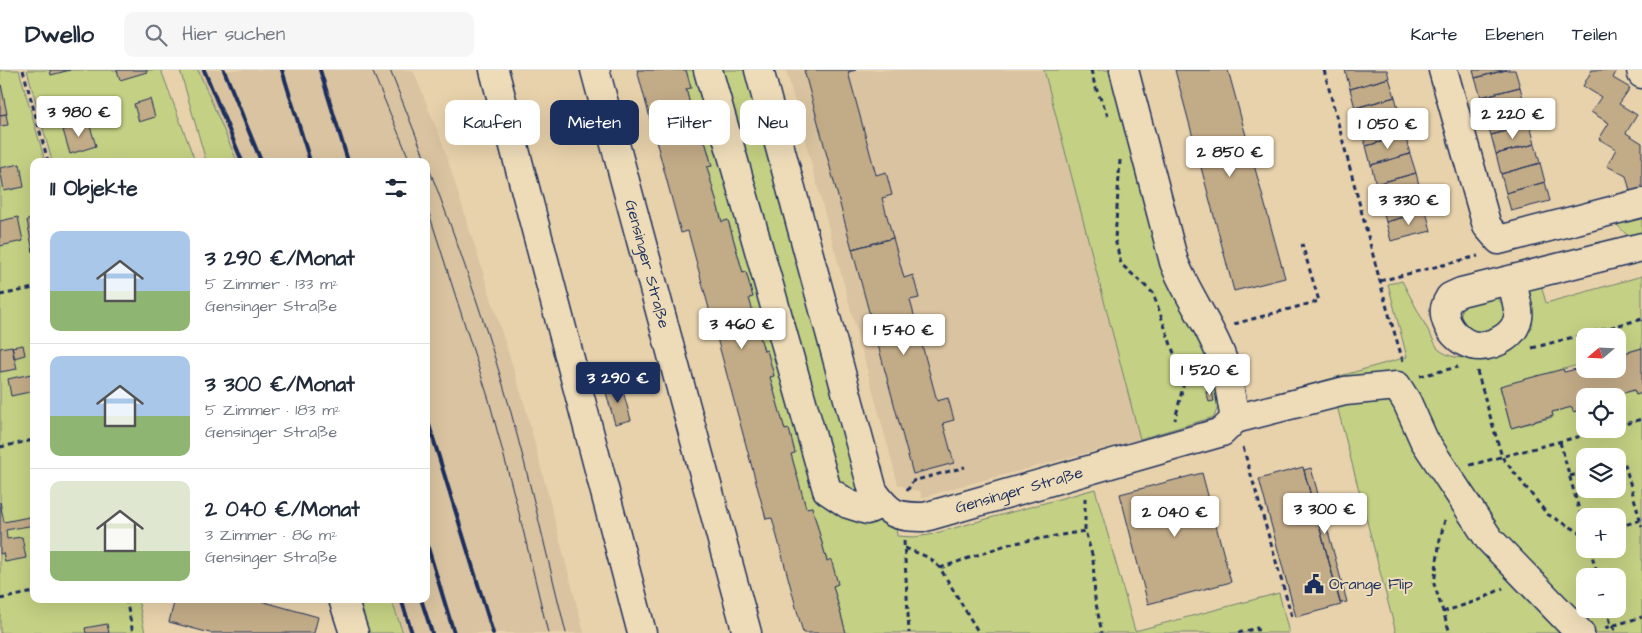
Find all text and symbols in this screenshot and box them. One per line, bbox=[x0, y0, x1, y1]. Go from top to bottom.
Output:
search box bbox=[124, 12, 474, 57]
text: Dwello bbox=[25, 18, 94, 52]
icon: search bbox=[142, 21, 170, 49]
text: Hier suchen bbox=[182, 21, 285, 48]
text: Karte bbox=[1410, 22, 1458, 47]
text: Ebenen bbox=[1486, 22, 1544, 47]
text: Teilen bbox=[1572, 22, 1617, 47]
pin: 3 980 € bbox=[33, 96, 125, 138]
pin: 2 220 € bbox=[1467, 98, 1559, 140]
chip: Kaufen bbox=[445, 100, 540, 145]
chip: Mieten bbox=[550, 100, 639, 145]
chip: Filter bbox=[649, 100, 730, 145]
chip: Neu bbox=[740, 100, 806, 145]
text: 3 980 € bbox=[47, 101, 111, 123]
text: 2 220 € bbox=[1481, 103, 1545, 125]
pin: 1 050 € bbox=[1342, 108, 1434, 150]
text: 1 050 € bbox=[1358, 113, 1418, 135]
pin: 2 850 € bbox=[1184, 136, 1276, 178]
text: 2 850 € bbox=[1197, 141, 1263, 163]
text: 11 Objekte bbox=[50, 174, 138, 203]
icon: filters bbox=[382, 174, 410, 202]
pin: 3 330 € bbox=[1363, 184, 1455, 226]
text: 3 330 € bbox=[1379, 189, 1439, 211]
street label: Gensinger Straße bbox=[620, 197, 675, 331]
text: 3 290 €/Monat bbox=[205, 244, 355, 273]
icon: home bbox=[90, 251, 150, 311]
text: 5 Zimmer · 133 m² bbox=[205, 273, 338, 295]
text: Gensinger Straße bbox=[205, 295, 337, 317]
pin: 3 460 € bbox=[696, 308, 788, 350]
text: 3 460 € bbox=[710, 313, 774, 335]
pin: 1 540 € bbox=[858, 314, 950, 356]
text: 1 540 € bbox=[874, 319, 934, 341]
north arrow bbox=[1576, 328, 1626, 378]
map controls bbox=[1576, 328, 1626, 618]
pin: 1 520 € bbox=[1164, 354, 1256, 396]
text: 1 520 € bbox=[1181, 359, 1239, 381]
pin: 3 290 € bbox=[572, 362, 664, 404]
text: 3 290 € bbox=[587, 367, 649, 389]
text: 3 300 €/Monat bbox=[205, 370, 355, 399]
icon: home bbox=[90, 376, 150, 436]
button: locate bbox=[1576, 388, 1626, 438]
text: 5 Zimmer · 183 m² bbox=[205, 399, 341, 421]
text: Gensinger Straße bbox=[205, 421, 337, 443]
button: layers bbox=[1576, 448, 1626, 498]
street label: Gensinger Straße bbox=[952, 461, 1086, 519]
pin: 3 300 € bbox=[1279, 492, 1371, 535]
text: 2 040 €/Monat bbox=[205, 495, 360, 524]
pin: 2 040 € bbox=[1129, 496, 1221, 538]
text: 3 300 € bbox=[1294, 498, 1356, 520]
icon: home bbox=[90, 501, 150, 561]
text: 2 040 € bbox=[1142, 501, 1208, 523]
button: + bbox=[1576, 508, 1626, 558]
text: 3 Zimmer · 86 m² bbox=[205, 524, 337, 546]
text: Gensinger Straße bbox=[205, 546, 337, 568]
button: − bbox=[1576, 568, 1626, 618]
public building icon: Orange Flip bbox=[1303, 573, 1325, 595]
place label: Orange Flip bbox=[1329, 573, 1413, 596]

